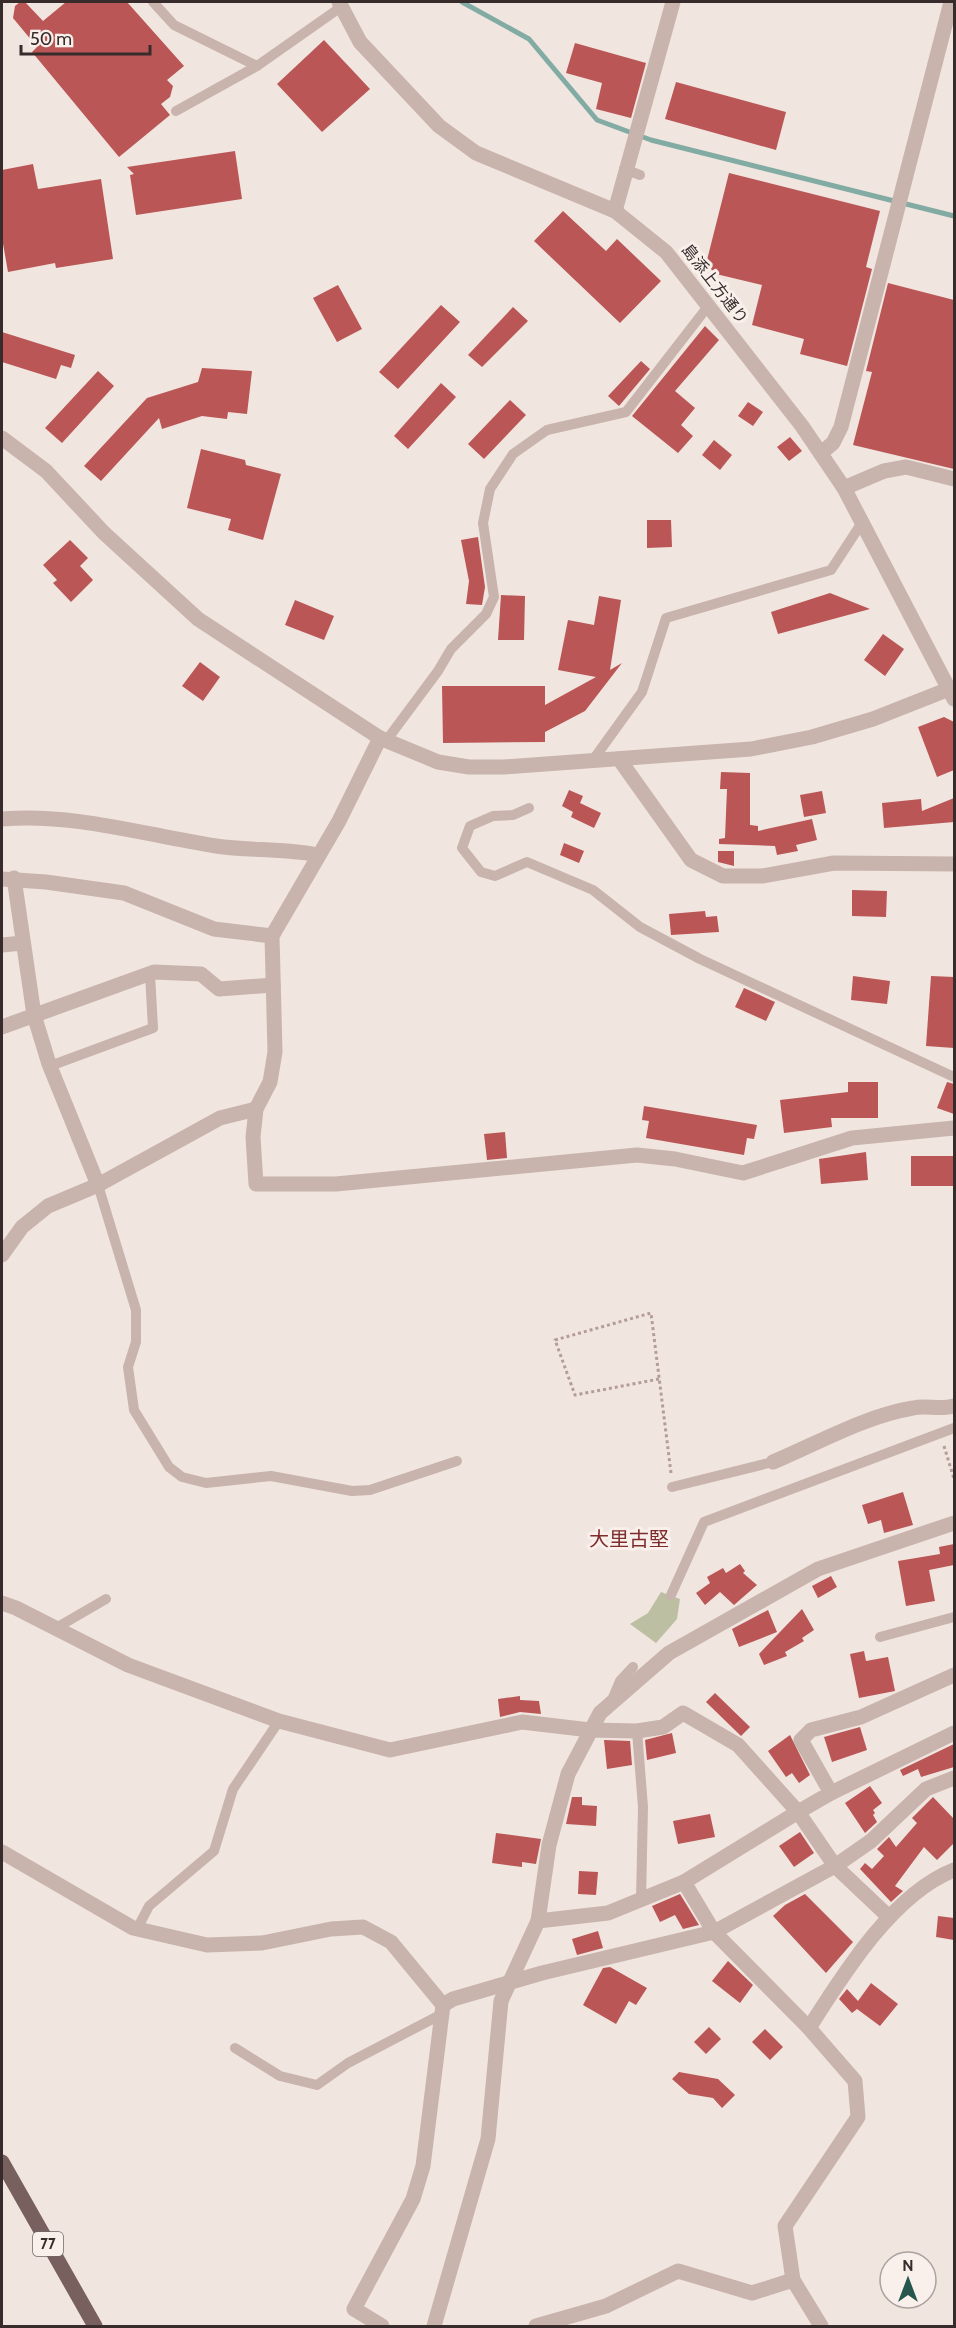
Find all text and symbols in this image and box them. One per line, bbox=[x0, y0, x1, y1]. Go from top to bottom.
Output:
scale bar bbox=[21, 18, 150, 56]
text: 50 m bbox=[30, 28, 72, 50]
street label: 島添上方通り bbox=[678, 240, 752, 328]
district label: 大里古堅 bbox=[589, 1527, 669, 1551]
road number: 77 bbox=[33, 2232, 63, 2256]
north arrow bbox=[878, 2250, 938, 2310]
text: N bbox=[902, 2256, 914, 2275]

